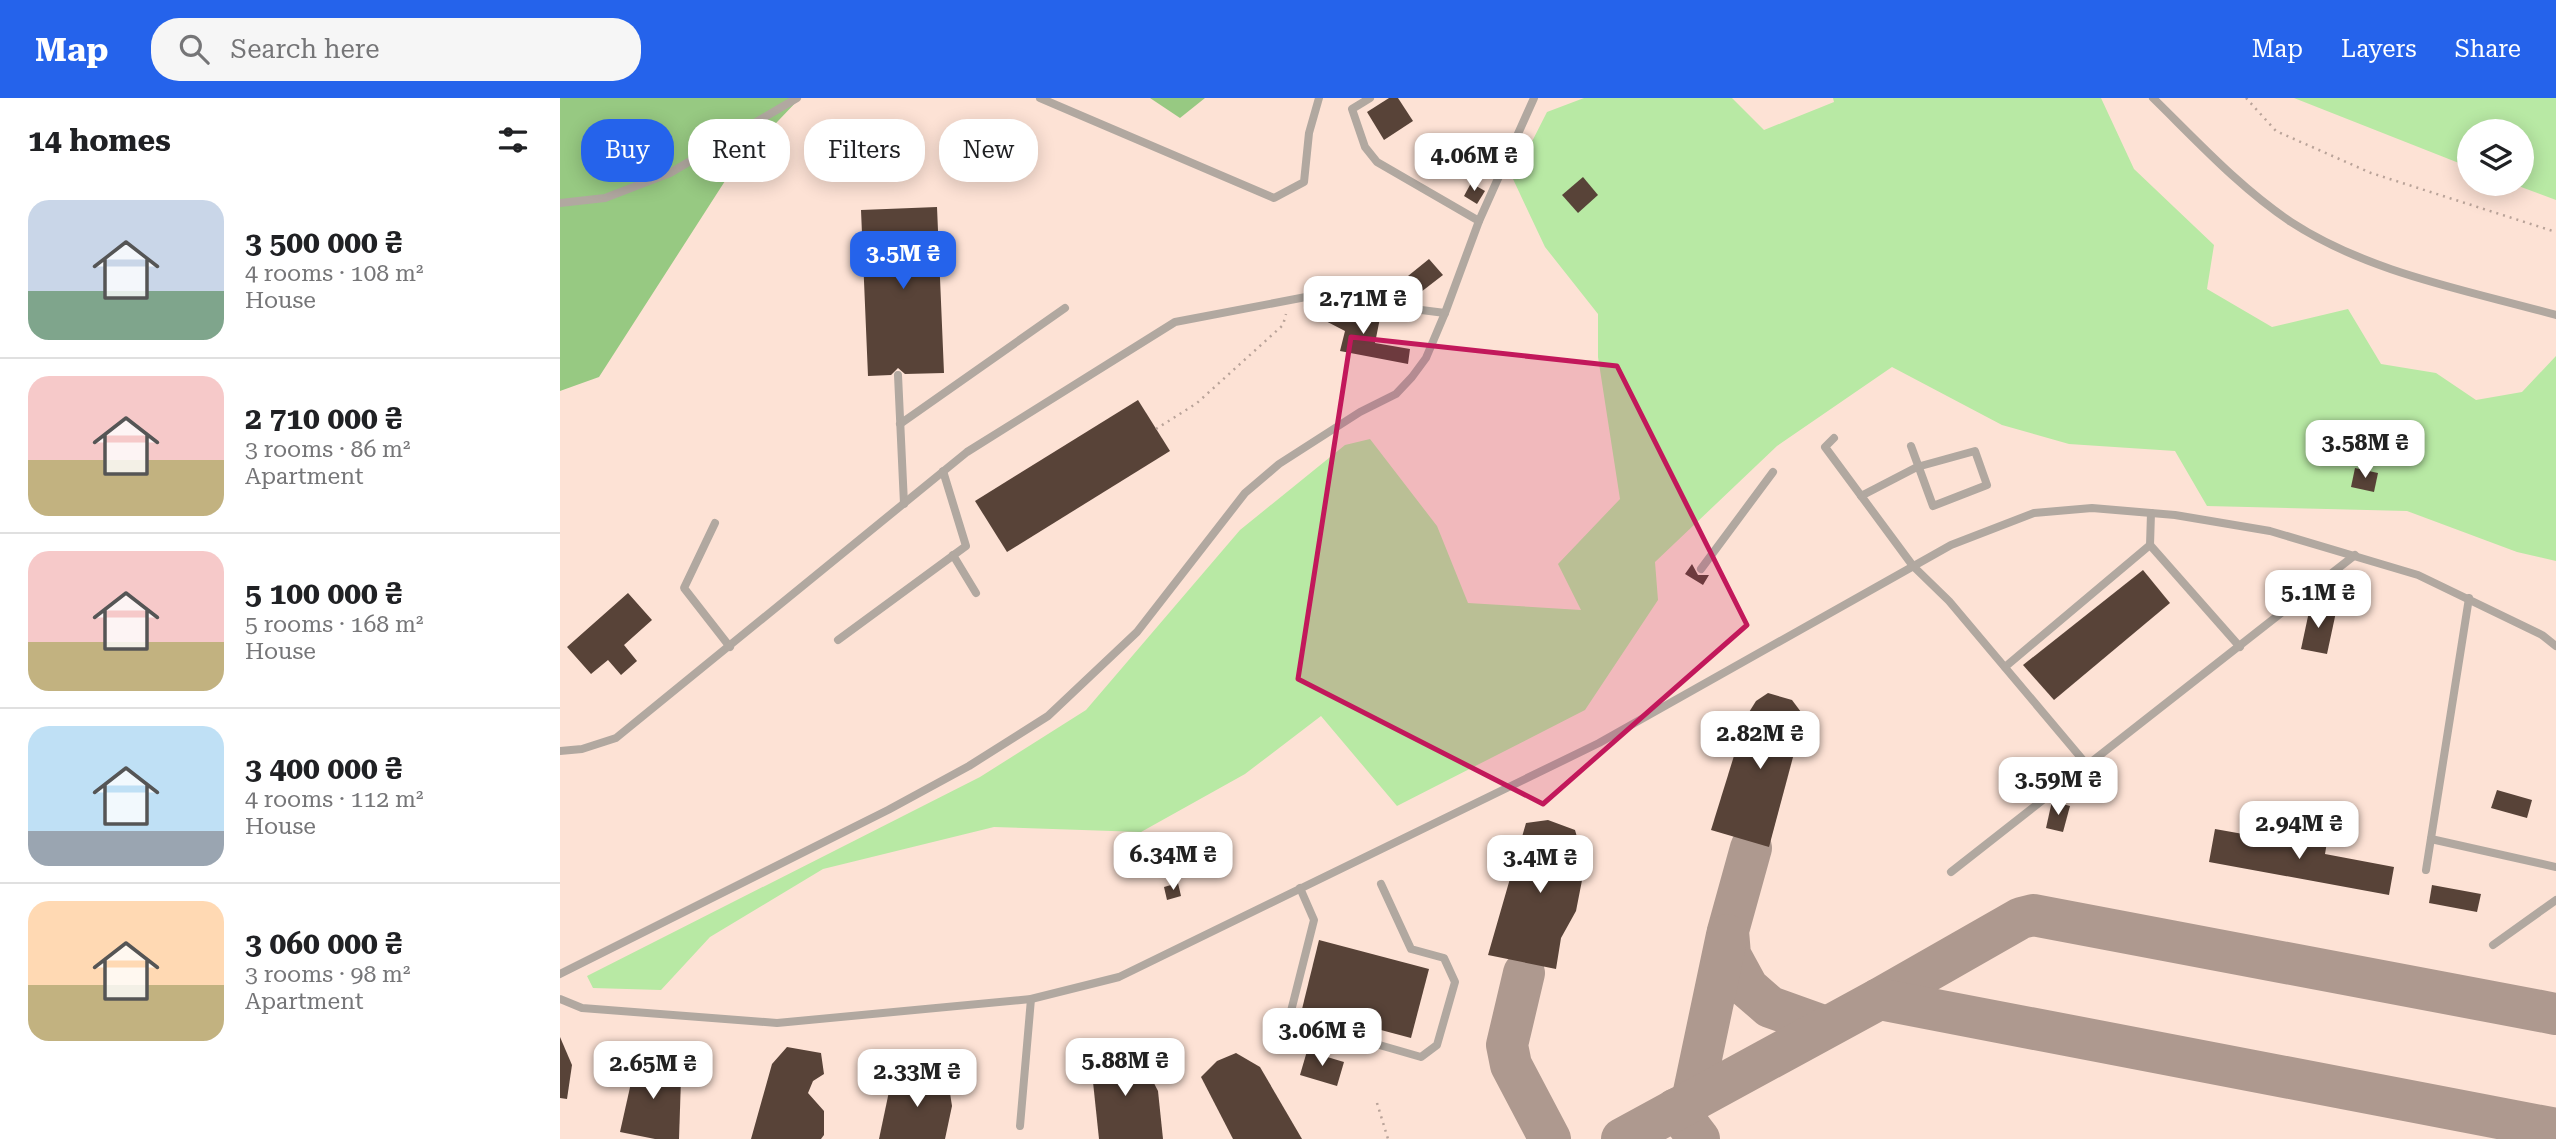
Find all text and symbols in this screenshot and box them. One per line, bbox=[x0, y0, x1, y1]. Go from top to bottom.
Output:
search box bbox=[151, 18, 641, 81]
text: Map bbox=[35, 30, 109, 69]
icon: search bbox=[175, 30, 213, 68]
text: Search here bbox=[231, 34, 380, 64]
text: Map bbox=[2252, 35, 2303, 63]
text: Layers bbox=[2341, 35, 2417, 63]
text: Share bbox=[2455, 35, 2521, 63]
chip: Buy bbox=[581, 119, 674, 182]
chip: Rent bbox=[688, 119, 790, 182]
chip: Filters bbox=[804, 119, 925, 182]
chip: New bbox=[939, 119, 1038, 182]
map controls bbox=[2457, 119, 2534, 196]
button: layers bbox=[2457, 119, 2534, 196]
icon: filters bbox=[494, 121, 532, 159]
text: 14 homes bbox=[28, 123, 171, 158]
pin: 4.06M ₴ bbox=[1409, 134, 1539, 193]
text: 4.06M ₴ bbox=[1431, 142, 1517, 169]
text: 3 500 000 ₴ bbox=[245, 225, 402, 260]
icon: home bbox=[84, 228, 168, 312]
pin: 3.5M ₴ bbox=[846, 232, 960, 291]
text: 3.5M ₴ bbox=[866, 240, 940, 267]
text: 4 rooms · 108 m² bbox=[245, 260, 423, 287]
pin: 2.71M ₴ bbox=[1298, 276, 1428, 336]
text: 2.71M ₴ bbox=[1320, 285, 1406, 312]
text: House bbox=[245, 287, 316, 314]
text: 2 710 000 ₴ bbox=[245, 401, 402, 436]
icon: home bbox=[84, 404, 168, 488]
pin: 3.58M ₴ bbox=[2300, 420, 2430, 480]
text: 3.58M ₴ bbox=[2322, 429, 2408, 456]
text: 3 rooms · 86 m² bbox=[245, 436, 411, 463]
text: Apartment bbox=[245, 463, 364, 490]
pin: 5.1M ₴ bbox=[2261, 570, 2375, 630]
text: 5 100 000 ₴ bbox=[245, 576, 402, 611]
icon: home bbox=[84, 579, 168, 663]
text: 5.1M ₴ bbox=[2281, 579, 2355, 606]
text: 5 rooms · 168 m² bbox=[245, 611, 423, 638]
text: House bbox=[245, 638, 316, 665]
pin: 2.82M ₴ bbox=[1695, 712, 1825, 771]
text: 2.82M ₴ bbox=[1717, 720, 1803, 747]
text: 3 400 000 ₴ bbox=[245, 751, 402, 786]
icon: home bbox=[84, 754, 168, 838]
pin: 3.59M ₴ bbox=[1993, 758, 2123, 817]
text: 3.59M ₴ bbox=[2015, 766, 2101, 793]
text: 4 rooms · 112 m² bbox=[245, 786, 423, 813]
pin: 2.94M ₴ bbox=[2234, 802, 2364, 861]
text: 2.94M ₴ bbox=[2256, 810, 2342, 837]
text: House bbox=[245, 813, 316, 840]
pin: 6.34M ₴ bbox=[1108, 832, 1238, 892]
pin: 3.4M ₴ bbox=[1483, 836, 1597, 895]
text: 6.34M ₴ bbox=[1130, 841, 1216, 868]
text: 3.4M ₴ bbox=[1503, 844, 1577, 871]
text: 3 060 000 ₴ bbox=[245, 926, 402, 961]
icon: home bbox=[84, 929, 168, 1013]
text: 3 rooms · 98 m² bbox=[245, 961, 411, 988]
text: Apartment bbox=[245, 988, 364, 1015]
pin: 3.06M ₴ bbox=[1257, 1009, 1387, 1068]
text: 3.06M ₴ bbox=[1279, 1017, 1365, 1044]
pin: 5.88M ₴ bbox=[1060, 1038, 1190, 1098]
pin: 2.65M ₴ bbox=[588, 1042, 718, 1101]
text: 5.88M ₴ bbox=[1082, 1047, 1168, 1074]
pin: 2.33M ₴ bbox=[852, 1049, 982, 1109]
text: 2.65M ₴ bbox=[610, 1050, 696, 1077]
text: 2.33M ₴ bbox=[874, 1058, 960, 1085]

